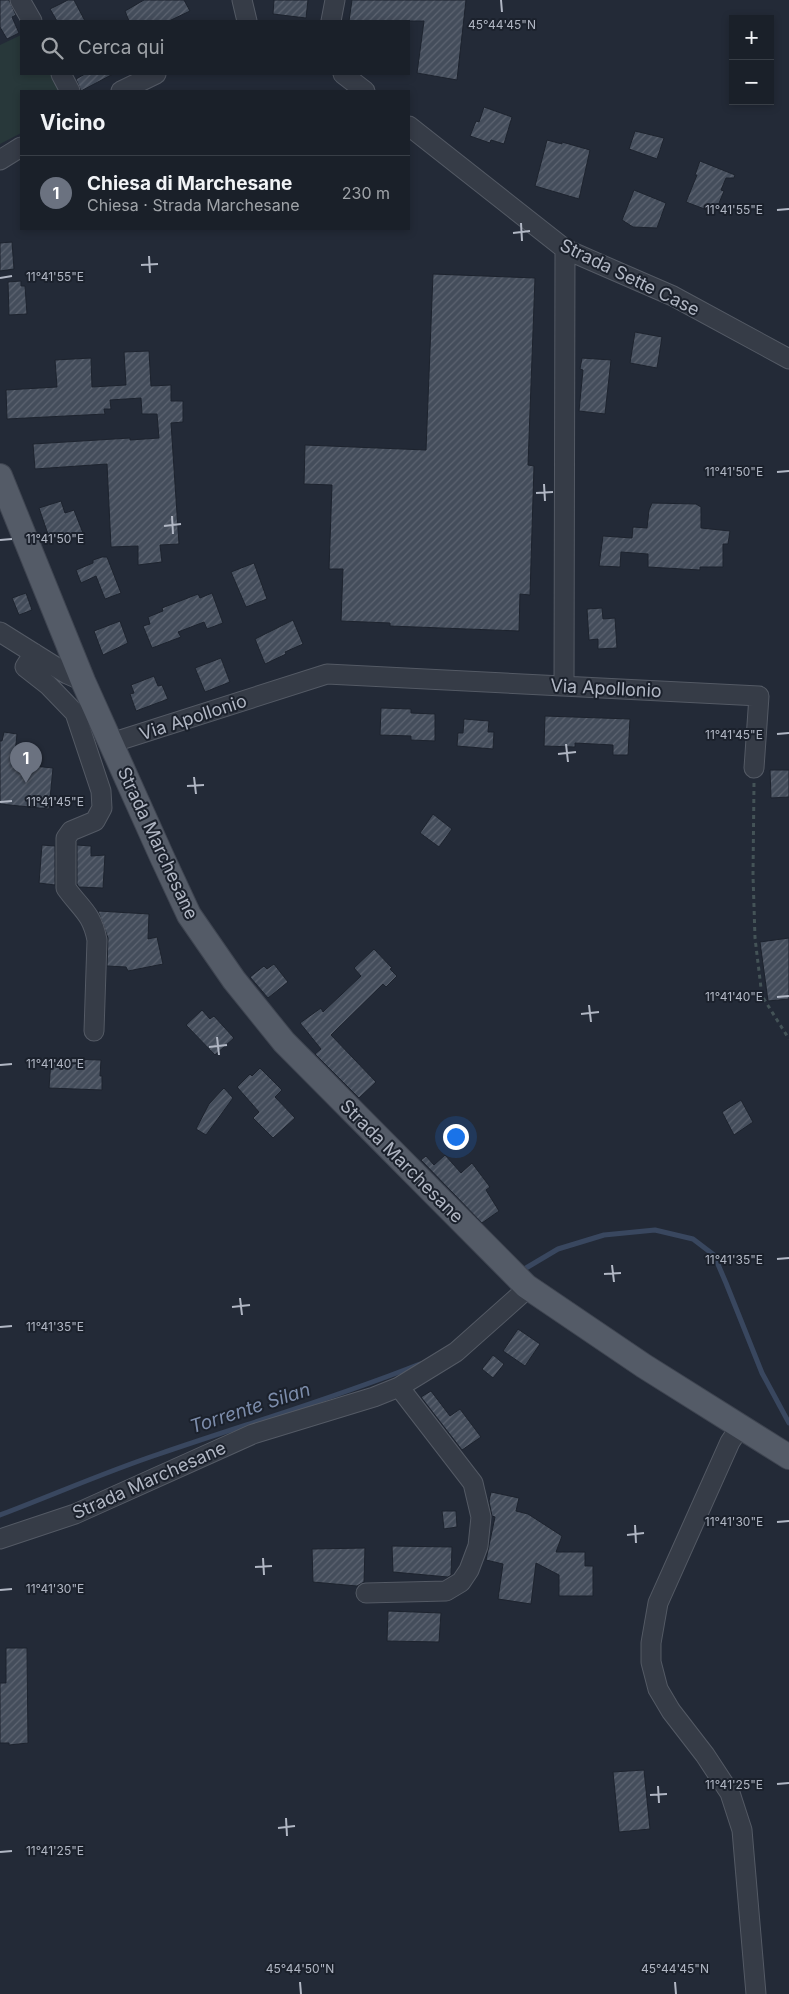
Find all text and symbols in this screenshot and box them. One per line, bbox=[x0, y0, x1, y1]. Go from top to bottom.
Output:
map controls bbox=[729, 15, 774, 105]
button: + bbox=[729, 15, 774, 60]
text: 45°44'45"N bbox=[468, 17, 536, 32]
search box bbox=[20, 20, 410, 75]
icon: search bbox=[38, 34, 66, 62]
text: Cerca qui bbox=[78, 36, 164, 59]
button: − bbox=[729, 60, 774, 105]
text: Vicino bbox=[40, 110, 105, 135]
text: Chiesa di Marchesane bbox=[87, 172, 292, 195]
text: 1 bbox=[53, 183, 59, 203]
text: 230 m bbox=[342, 183, 390, 203]
text: Chiesa · Strada Marchesane bbox=[87, 195, 300, 215]
text: 11°41'55"E bbox=[705, 202, 763, 217]
street label: Strada Sette Case bbox=[557, 234, 703, 320]
text: 11°41'55"E bbox=[26, 269, 84, 284]
text: 11°41'50"E bbox=[705, 464, 763, 479]
text: 11°41'50"E bbox=[26, 531, 84, 546]
street label: Via Apollonio bbox=[550, 675, 662, 701]
street label: Via Apollonio bbox=[137, 690, 249, 744]
text: 11°41'45"E bbox=[705, 727, 763, 742]
pin: 1 bbox=[10, 742, 42, 783]
street label: Strada Marchesane bbox=[114, 764, 202, 922]
text: 11°41'45"E bbox=[26, 794, 84, 809]
text: 11°41'40"E bbox=[705, 989, 763, 1004]
text: 11°41'40"E bbox=[26, 1056, 84, 1071]
street label: Strada Marchesane bbox=[336, 1095, 468, 1227]
your location bbox=[443, 1124, 469, 1150]
text: 11°41'35"E bbox=[705, 1252, 763, 1267]
text: 11°41'35"E bbox=[26, 1319, 84, 1334]
water label: Torrente Silan bbox=[187, 1378, 313, 1438]
street label: Strada Marchesane bbox=[69, 1437, 229, 1523]
text: 11°41'30"E bbox=[705, 1514, 763, 1529]
text: 11°41'30"E bbox=[26, 1581, 84, 1596]
text: 11°41'25"E bbox=[705, 1777, 763, 1792]
text: 11°41'25"E bbox=[26, 1843, 84, 1858]
text: 45°44'50"N bbox=[266, 1961, 334, 1976]
text: 45°44'45"N bbox=[641, 1961, 709, 1976]

